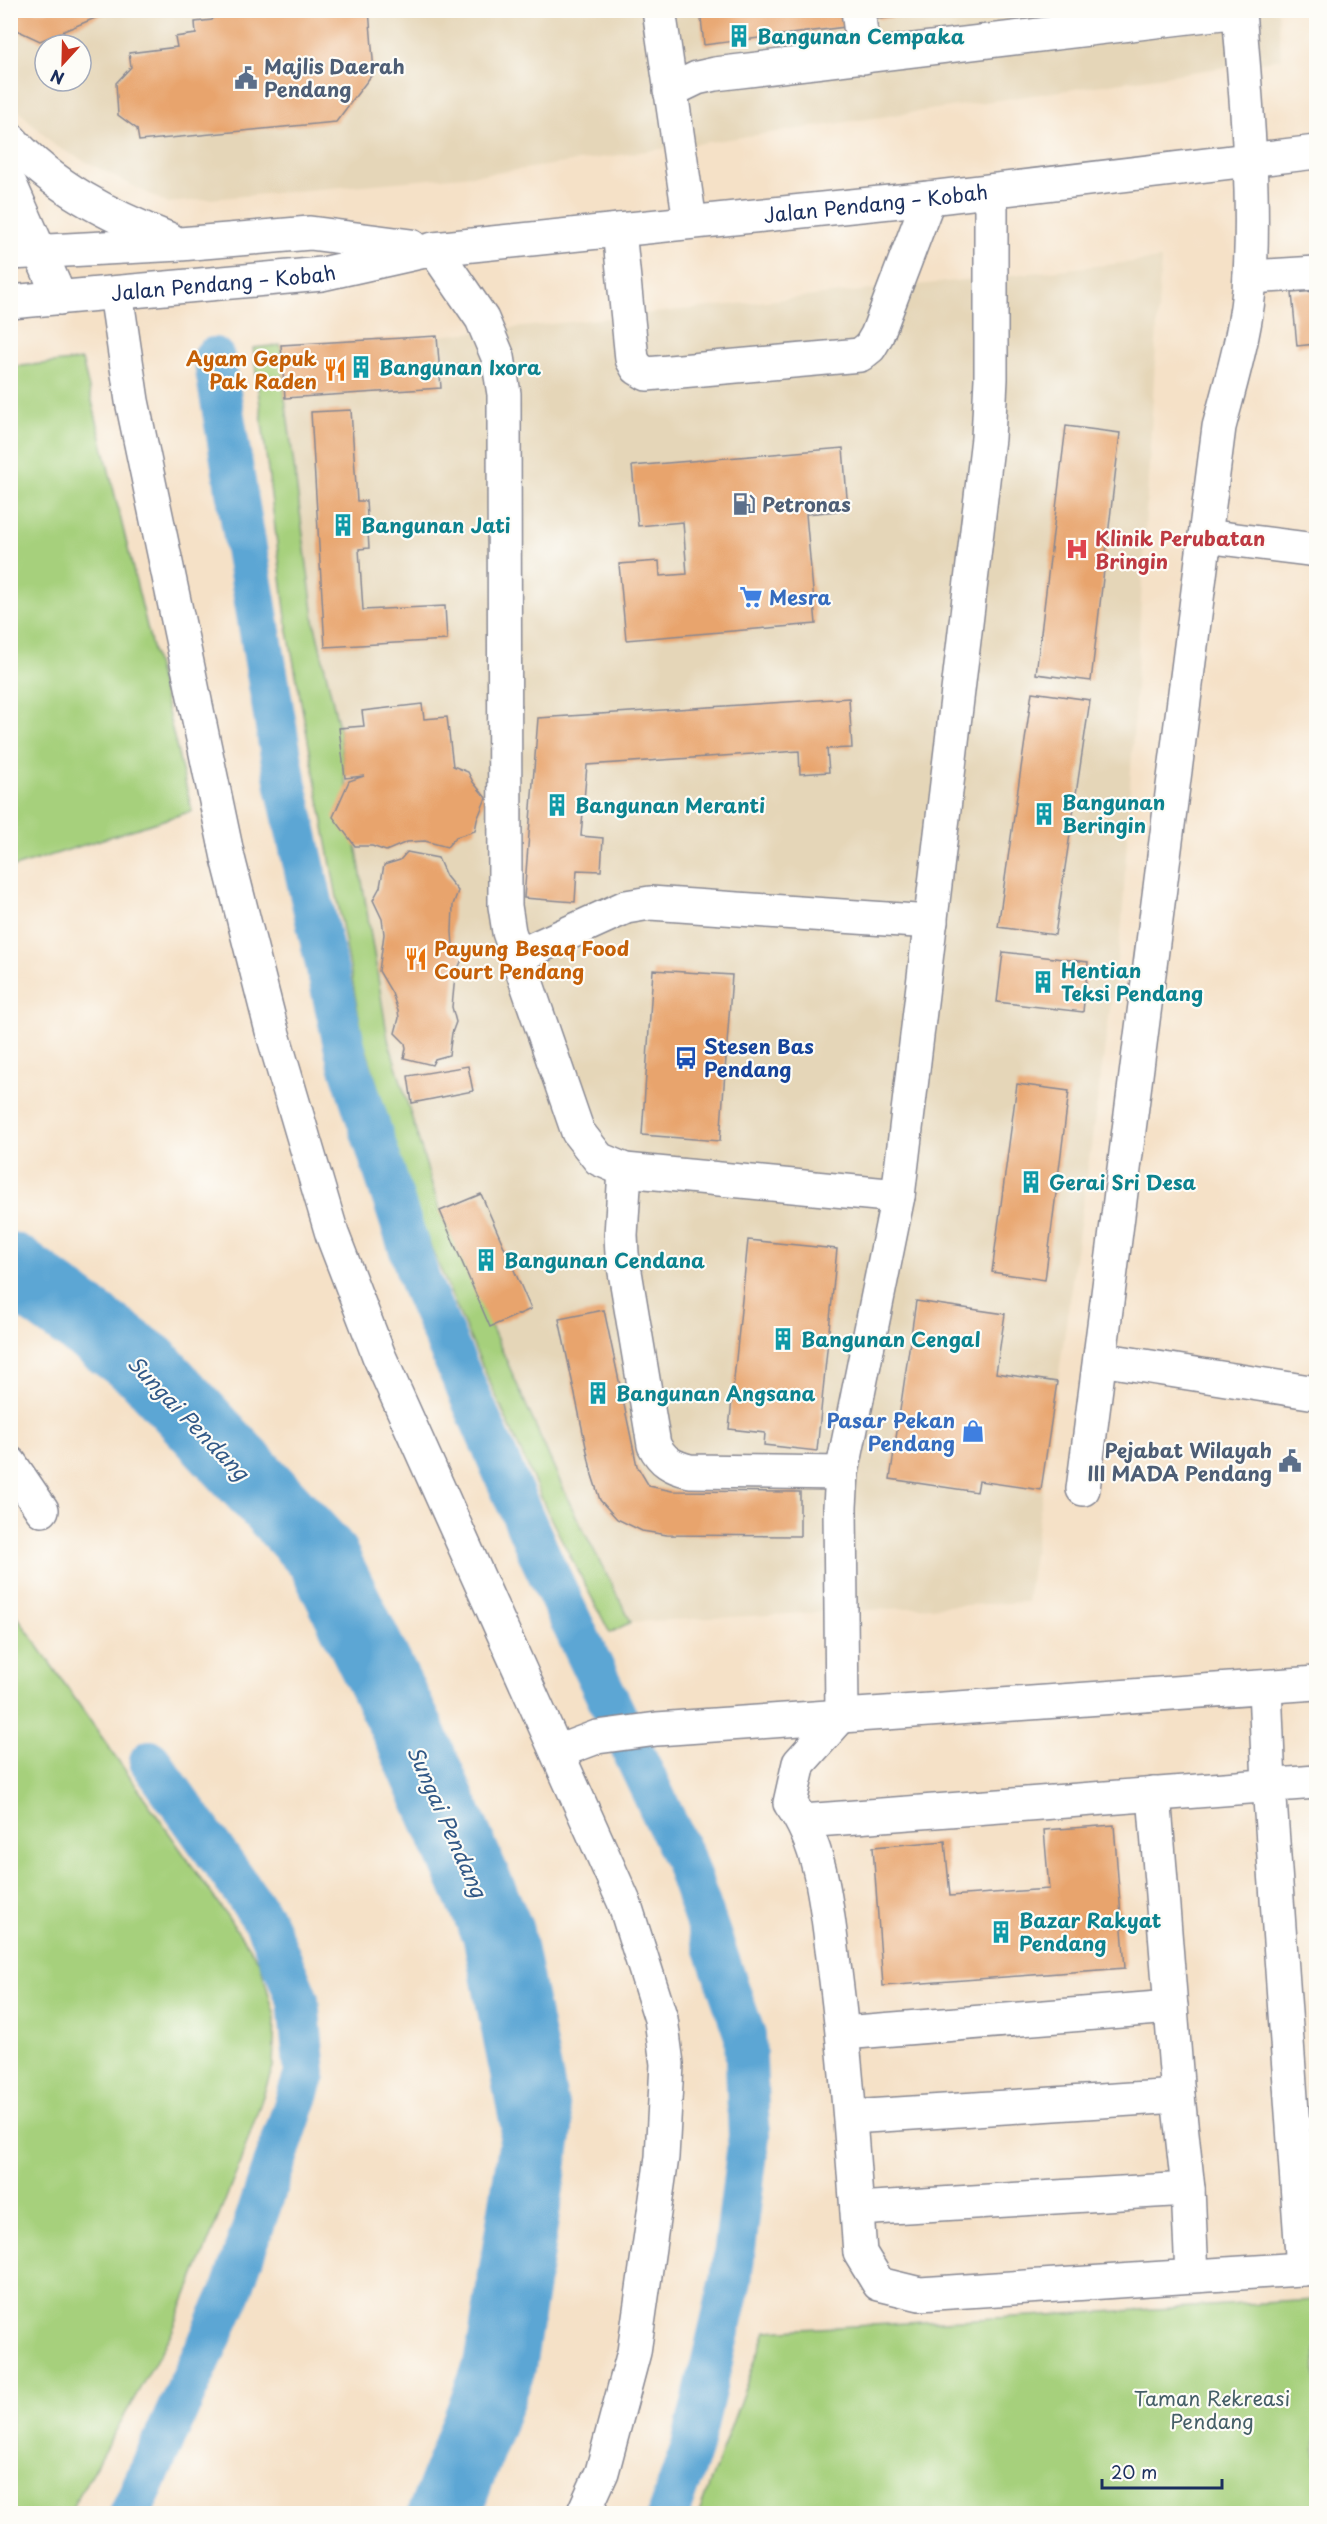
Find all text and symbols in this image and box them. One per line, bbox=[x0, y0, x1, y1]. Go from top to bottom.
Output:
place label: Bangunan Cempaka bbox=[757, 21, 965, 51]
building icon: Bangunan Cempaka bbox=[726, 23, 752, 49]
north arrow bbox=[33, 33, 93, 93]
place label: Majlis Daerah Pendang bbox=[264, 51, 405, 104]
text: N bbox=[47, 64, 67, 91]
public building icon: Majlis Daerah Pendang bbox=[233, 65, 259, 91]
street label: Jalan Pendang – Kobah bbox=[762, 176, 989, 230]
street label: Jalan Pendang – Kobah bbox=[110, 256, 338, 308]
place label: Ayam Gepuk Pak Raden bbox=[186, 343, 318, 396]
place label: Bangunan Ixora bbox=[379, 352, 541, 382]
building icon: Bangunan Ixora bbox=[348, 354, 374, 380]
restaurant icon: Ayam Gepuk Pak Raden bbox=[322, 357, 348, 383]
place label: Petronas bbox=[762, 489, 851, 519]
fuel station icon: Petronas bbox=[731, 491, 757, 517]
place label: Bangunan Jati bbox=[361, 510, 511, 540]
building icon: Bangunan Jati bbox=[330, 512, 356, 538]
place label: Klinik Perubatan Bringin bbox=[1095, 523, 1265, 576]
hospital icon: Klinik Perubatan Bringin bbox=[1064, 536, 1090, 562]
place label: Mesra bbox=[769, 582, 831, 612]
supermarket icon: Mesra bbox=[738, 584, 764, 610]
place label: Bangunan Beringin bbox=[1062, 787, 1165, 840]
place label: Bangunan Meranti bbox=[575, 790, 765, 820]
building icon: Bangunan Meranti bbox=[544, 792, 570, 818]
building icon: Bangunan Beringin bbox=[1031, 801, 1057, 827]
place label: Payung Besaq Food Court Pendang bbox=[434, 933, 629, 986]
restaurant icon: Payung Besaq Food Court Pendang bbox=[403, 946, 429, 972]
place label: Hentian Teksi Pendang bbox=[1061, 955, 1203, 1008]
building icon: Hentian Teksi Pendang bbox=[1030, 969, 1056, 995]
place label: Stesen Bas Pendang bbox=[704, 1031, 814, 1084]
bus stop icon: Stesen Bas Pendang bbox=[673, 1045, 699, 1071]
place label: Gerai Sri Desa bbox=[1049, 1167, 1196, 1197]
building icon: Gerai Sri Desa bbox=[1018, 1169, 1044, 1195]
place label: Bangunan Cendana bbox=[504, 1245, 705, 1275]
building icon: Bangunan Cendana bbox=[473, 1247, 499, 1273]
place label: Bangunan Cengal bbox=[801, 1324, 981, 1354]
building icon: Bangunan Cengal bbox=[770, 1326, 796, 1352]
water label: Sungai Pendang bbox=[121, 1347, 258, 1488]
place label: Bangunan Angsana bbox=[616, 1378, 815, 1408]
building icon: Bangunan Angsana bbox=[585, 1380, 611, 1406]
place label: Pasar Pekan Pendang bbox=[826, 1405, 955, 1458]
shop icon: Pasar Pekan Pendang bbox=[960, 1418, 986, 1444]
place label: Pejabat Wilayah III MADA Pendang bbox=[1087, 1435, 1272, 1488]
public building icon: Pejabat Wilayah III MADA Pendang bbox=[1277, 1448, 1303, 1474]
water label: Sungai Pendang bbox=[400, 1740, 497, 1904]
place label: Bazar Rakyat Pendang bbox=[1019, 1905, 1162, 1958]
building icon: Bazar Rakyat Pendang bbox=[988, 1919, 1014, 1945]
park label: Taman Rekreasi Pendang bbox=[1134, 2383, 1290, 2436]
scale bar bbox=[1102, 2452, 1222, 2490]
text: 20 m bbox=[1111, 2458, 1157, 2485]

